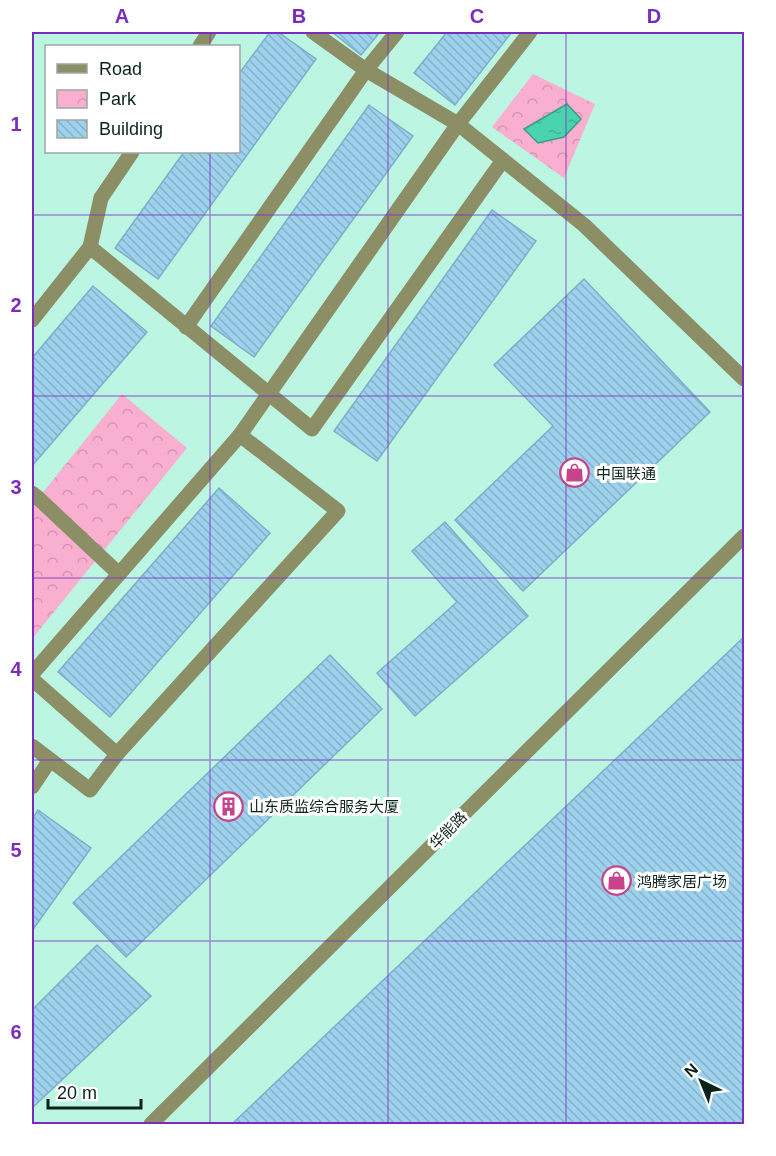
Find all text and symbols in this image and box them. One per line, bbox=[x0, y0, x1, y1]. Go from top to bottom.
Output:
text: A bbox=[115, 5, 129, 27]
text: B bbox=[292, 5, 306, 27]
text: C bbox=[470, 5, 484, 27]
text: D bbox=[647, 5, 661, 27]
legend bbox=[45, 45, 240, 153]
text: Road bbox=[99, 59, 142, 79]
text: Park bbox=[99, 89, 137, 109]
text: 1 bbox=[10, 113, 22, 135]
text: Building bbox=[99, 119, 163, 139]
text: 2 bbox=[10, 294, 22, 316]
shop icon: 中国联通 bbox=[559, 457, 591, 489]
place label: 中国联通 bbox=[596, 465, 656, 482]
text: 3 bbox=[10, 476, 22, 498]
text: 4 bbox=[10, 658, 22, 680]
building icon: 山东质监综合服务大厦 bbox=[212, 790, 244, 822]
place label: 山东质监综合服务大厦 bbox=[249, 798, 399, 815]
street label: 华能路 bbox=[426, 808, 470, 852]
text: 5 bbox=[10, 839, 22, 861]
shop icon: 鸿腾家居广场 bbox=[600, 865, 632, 897]
place label: 鸿腾家居广场 bbox=[637, 873, 727, 890]
text: 6 bbox=[10, 1021, 22, 1043]
north arrow bbox=[671, 1051, 731, 1111]
text: N bbox=[681, 1060, 701, 1081]
scale bar bbox=[48, 1072, 141, 1110]
text: 20 m bbox=[57, 1083, 97, 1103]

